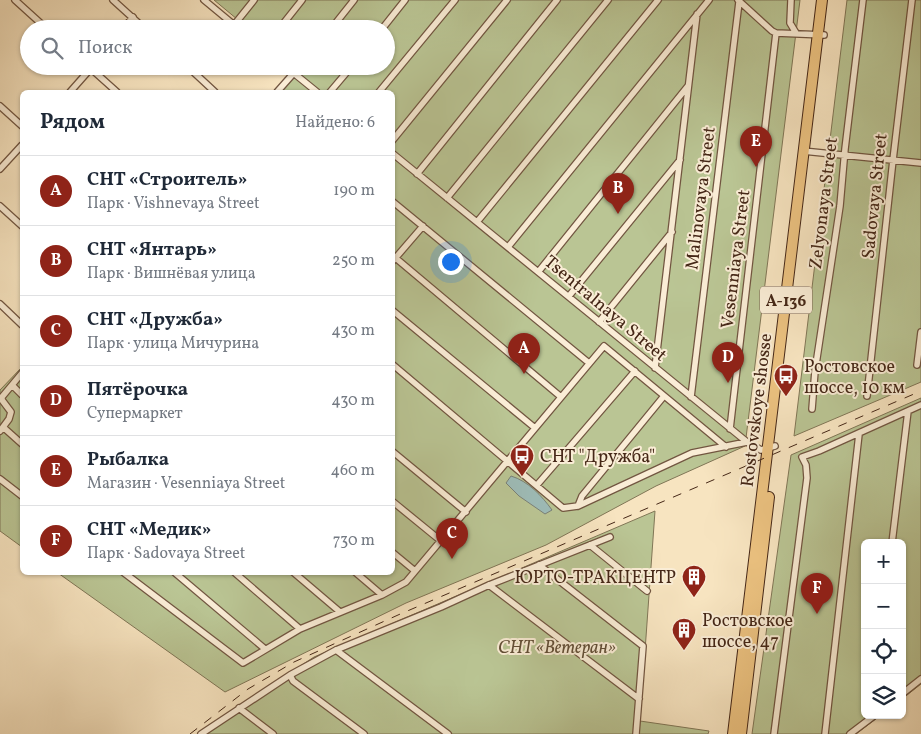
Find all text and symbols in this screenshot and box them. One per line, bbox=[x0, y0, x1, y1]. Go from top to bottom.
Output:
search box bbox=[20, 20, 395, 75]
icon: search bbox=[38, 34, 66, 62]
text: Поиск bbox=[78, 35, 132, 61]
text: Рядом bbox=[40, 108, 105, 137]
text: Найдено: 6 bbox=[295, 112, 375, 134]
street label: Malinovaya Street bbox=[680, 125, 723, 271]
pin: E bbox=[740, 126, 772, 167]
street label: Sadovaya Street bbox=[856, 132, 895, 260]
street label: Zelyonaya Street bbox=[804, 136, 845, 271]
text: СНТ «Строитель» bbox=[87, 167, 248, 193]
pin: B bbox=[602, 173, 634, 214]
text: A bbox=[50, 180, 62, 202]
text: 190 m bbox=[333, 180, 375, 202]
street label: Vesenniaya Street bbox=[716, 188, 757, 330]
text: Парк · Vishnevaya Street bbox=[87, 193, 260, 215]
text: СНТ «Янтарь» bbox=[87, 237, 217, 263]
your location bbox=[438, 249, 464, 275]
text: B bbox=[51, 250, 61, 272]
text: 250 m bbox=[332, 250, 375, 272]
street label: Tsentralnaya Street bbox=[538, 250, 672, 368]
text: Парк · Вишнёвая улица bbox=[87, 263, 256, 285]
road number: А-136 bbox=[760, 286, 812, 314]
text: СНТ «Дружба» bbox=[87, 307, 223, 333]
text: C bbox=[51, 320, 61, 342]
text: 430 m bbox=[331, 320, 375, 342]
street label: Rostovskoye shosse bbox=[736, 332, 779, 488]
text: Парк · улица Мичурина bbox=[87, 333, 259, 355]
pin: A bbox=[508, 333, 540, 374]
pin: D bbox=[712, 342, 744, 383]
place label: Ростовское шоссе, 10 км bbox=[804, 355, 905, 401]
bus stop icon: Ростовское шоссе, 10 км bbox=[773, 363, 799, 397]
text: Пятёрочка bbox=[87, 377, 188, 403]
text: D bbox=[50, 390, 62, 412]
text: 430 m bbox=[331, 390, 375, 412]
text: Супермаркет bbox=[87, 403, 183, 425]
bus stop icon: СНТ "Дружба" bbox=[509, 443, 535, 477]
place label: СНТ "Дружба" bbox=[540, 445, 655, 470]
text: Рыбалка bbox=[87, 447, 169, 473]
text: E bbox=[51, 460, 61, 482]
text: 460 m bbox=[331, 460, 375, 482]
text: Магазин · Vesenniaya Street bbox=[87, 473, 285, 495]
text: СНТ «Медик» bbox=[87, 517, 211, 543]
pin: C bbox=[436, 518, 468, 559]
text: F bbox=[51, 530, 61, 552]
text: 730 m bbox=[333, 530, 375, 552]
map controls bbox=[861, 539, 906, 719]
button: + bbox=[861, 539, 906, 584]
text: Парк · Sadovaya Street bbox=[87, 543, 245, 565]
building icon: ЮРТО-ТРАКЦЕНТР bbox=[681, 564, 707, 598]
place label: ЮРТО-ТРАКЦЕНТР bbox=[515, 566, 676, 591]
pin: F bbox=[801, 573, 833, 614]
button: − bbox=[861, 584, 906, 629]
place label: Ростовское шоссе, 47 bbox=[702, 609, 793, 655]
building icon: Ростовское шоссе, 47 bbox=[671, 617, 697, 651]
button: locate bbox=[861, 629, 906, 674]
park label: СНТ «Ветеран» bbox=[498, 636, 616, 661]
button: layers bbox=[861, 674, 906, 719]

